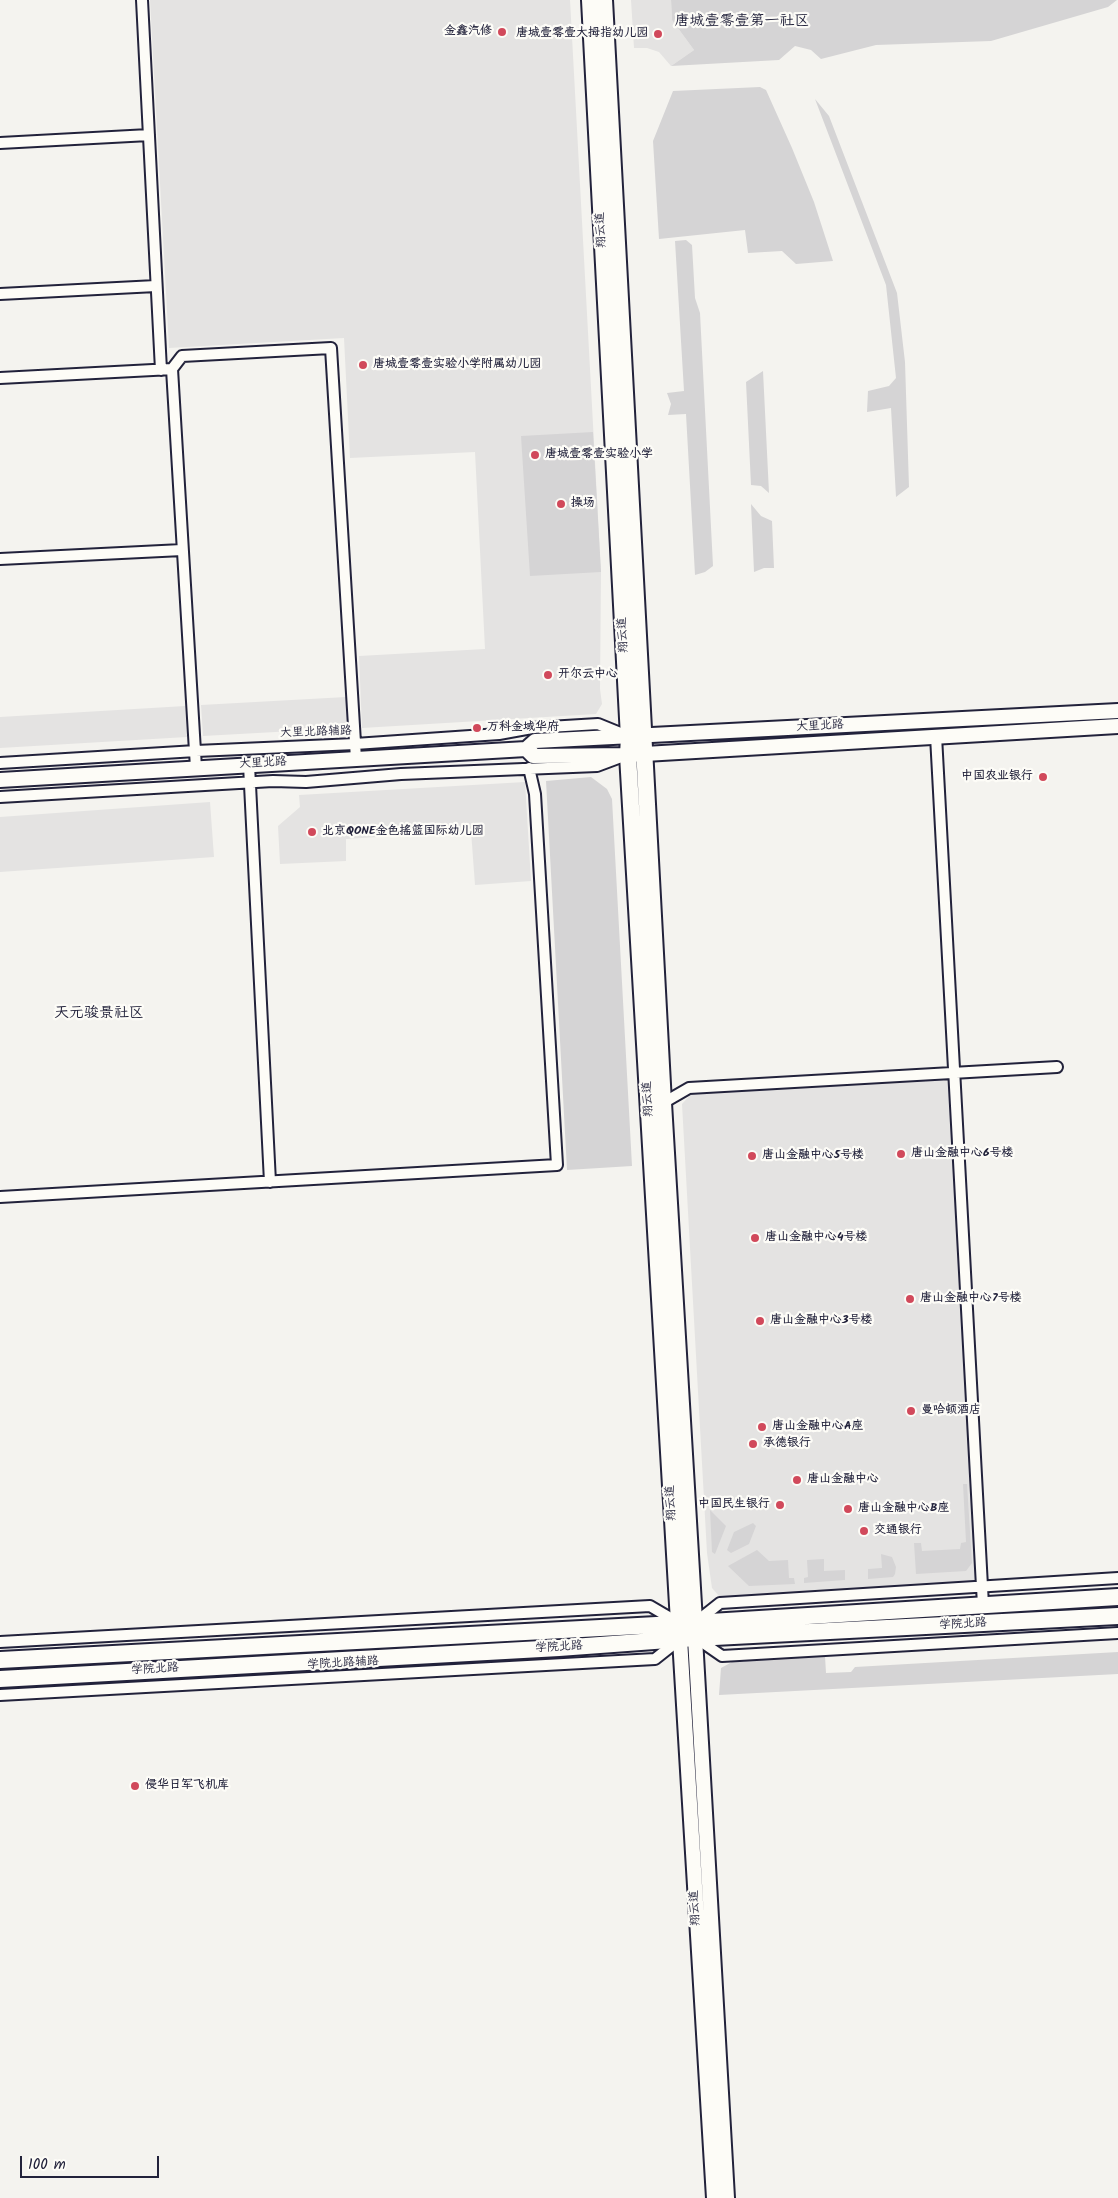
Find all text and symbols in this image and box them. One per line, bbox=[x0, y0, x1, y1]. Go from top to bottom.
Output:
district label: 唐城壹零壹第一社区 bbox=[675, 13, 809, 31]
place label: 金鑫汽修 bbox=[444, 25, 492, 39]
marker: 金鑫汽修 bbox=[496, 26, 508, 38]
place label: 唐城壹零壹大拇指幼儿园 bbox=[516, 27, 648, 41]
marker: 唐城壹零壹大拇指幼儿园 bbox=[652, 28, 664, 40]
street label: 翔云道 bbox=[594, 212, 610, 248]
place label: 唐城壹零壹实验小学附属幼儿园 bbox=[373, 358, 541, 372]
marker: 唐城壹零壹实验小学附属幼儿园 bbox=[357, 359, 369, 371]
place label: 唐城壹零壹实验小学 bbox=[545, 448, 653, 462]
marker: 唐城壹零壹实验小学 bbox=[529, 449, 541, 461]
place label: 操场 bbox=[571, 497, 595, 511]
marker: 操场 bbox=[555, 498, 567, 510]
street label: 翔云道 bbox=[616, 617, 632, 653]
place label: 开尔云中心 bbox=[558, 668, 618, 682]
marker: 开尔云中心 bbox=[542, 669, 554, 681]
street label: 大里北路 bbox=[796, 719, 844, 735]
place label: 万科金域华府 bbox=[487, 721, 559, 735]
marker: 万科金域华府 bbox=[471, 722, 483, 734]
street label: 大里北路辅路 bbox=[280, 725, 352, 741]
street label: 大里北路 bbox=[239, 756, 287, 772]
place label: 中国农业银行 bbox=[961, 770, 1033, 784]
marker: 中国农业银行 bbox=[1037, 771, 1049, 783]
place label: 北京QONE金色摇篮国际幼儿园 bbox=[322, 825, 484, 839]
marker: 北京QONE金色摇篮国际幼儿园 bbox=[306, 826, 318, 838]
district label: 天元骏景社区 bbox=[54, 1005, 144, 1023]
street label: 翔云道 bbox=[641, 1081, 657, 1117]
place label: 唐山金融中心6号楼 bbox=[911, 1147, 1014, 1161]
marker: 唐山金融中心6号楼 bbox=[895, 1148, 907, 1160]
place label: 唐山金融中心5号楼 bbox=[762, 1149, 864, 1163]
marker: 唐山金融中心5号楼 bbox=[746, 1150, 758, 1162]
place label: 唐山金融中心4号楼 bbox=[765, 1231, 868, 1245]
marker: 唐山金融中心4号楼 bbox=[749, 1232, 761, 1244]
place label: 唐山金融中心7号楼 bbox=[920, 1292, 1022, 1306]
marker: 唐山金融中心7号楼 bbox=[904, 1293, 916, 1305]
place label: 唐山金融中心3号楼 bbox=[770, 1314, 873, 1328]
marker: 唐山金融中心3号楼 bbox=[754, 1315, 766, 1327]
place label: 曼哈顿酒店 bbox=[921, 1404, 981, 1418]
marker: 曼哈顿酒店 bbox=[905, 1405, 917, 1417]
place label: 唐山金融中心A座 bbox=[772, 1420, 864, 1434]
marker: 唐山金融中心A座 bbox=[756, 1421, 768, 1433]
place label: 承德银行 bbox=[763, 1437, 811, 1451]
marker: 承德银行 bbox=[747, 1438, 759, 1450]
place label: 唐山金融中心 bbox=[807, 1473, 879, 1487]
marker: 唐山金融中心 bbox=[791, 1474, 803, 1486]
street label: 翔云道 bbox=[664, 1485, 680, 1521]
place label: 中国民生银行 bbox=[698, 1498, 770, 1512]
marker: 中国民生银行 bbox=[774, 1499, 786, 1511]
place label: 唐山金融中心B座 bbox=[858, 1502, 949, 1516]
marker: 唐山金融中心B座 bbox=[842, 1503, 854, 1515]
place label: 交通银行 bbox=[874, 1524, 922, 1538]
marker: 交通银行 bbox=[858, 1525, 870, 1537]
street label: 学院北路 bbox=[939, 1617, 987, 1633]
street label: 学院北路 bbox=[535, 1640, 583, 1656]
street label: 学院北路辅路 bbox=[307, 1655, 379, 1673]
street label: 学院北路 bbox=[131, 1662, 179, 1678]
place label: 侵华日军飞机库 bbox=[145, 1779, 229, 1793]
marker: 侵华日军飞机库 bbox=[129, 1780, 141, 1792]
street label: 翔云道 bbox=[688, 1890, 704, 1926]
scale bar bbox=[22, 2146, 161, 2178]
text: 100 m bbox=[28, 2153, 66, 2177]

